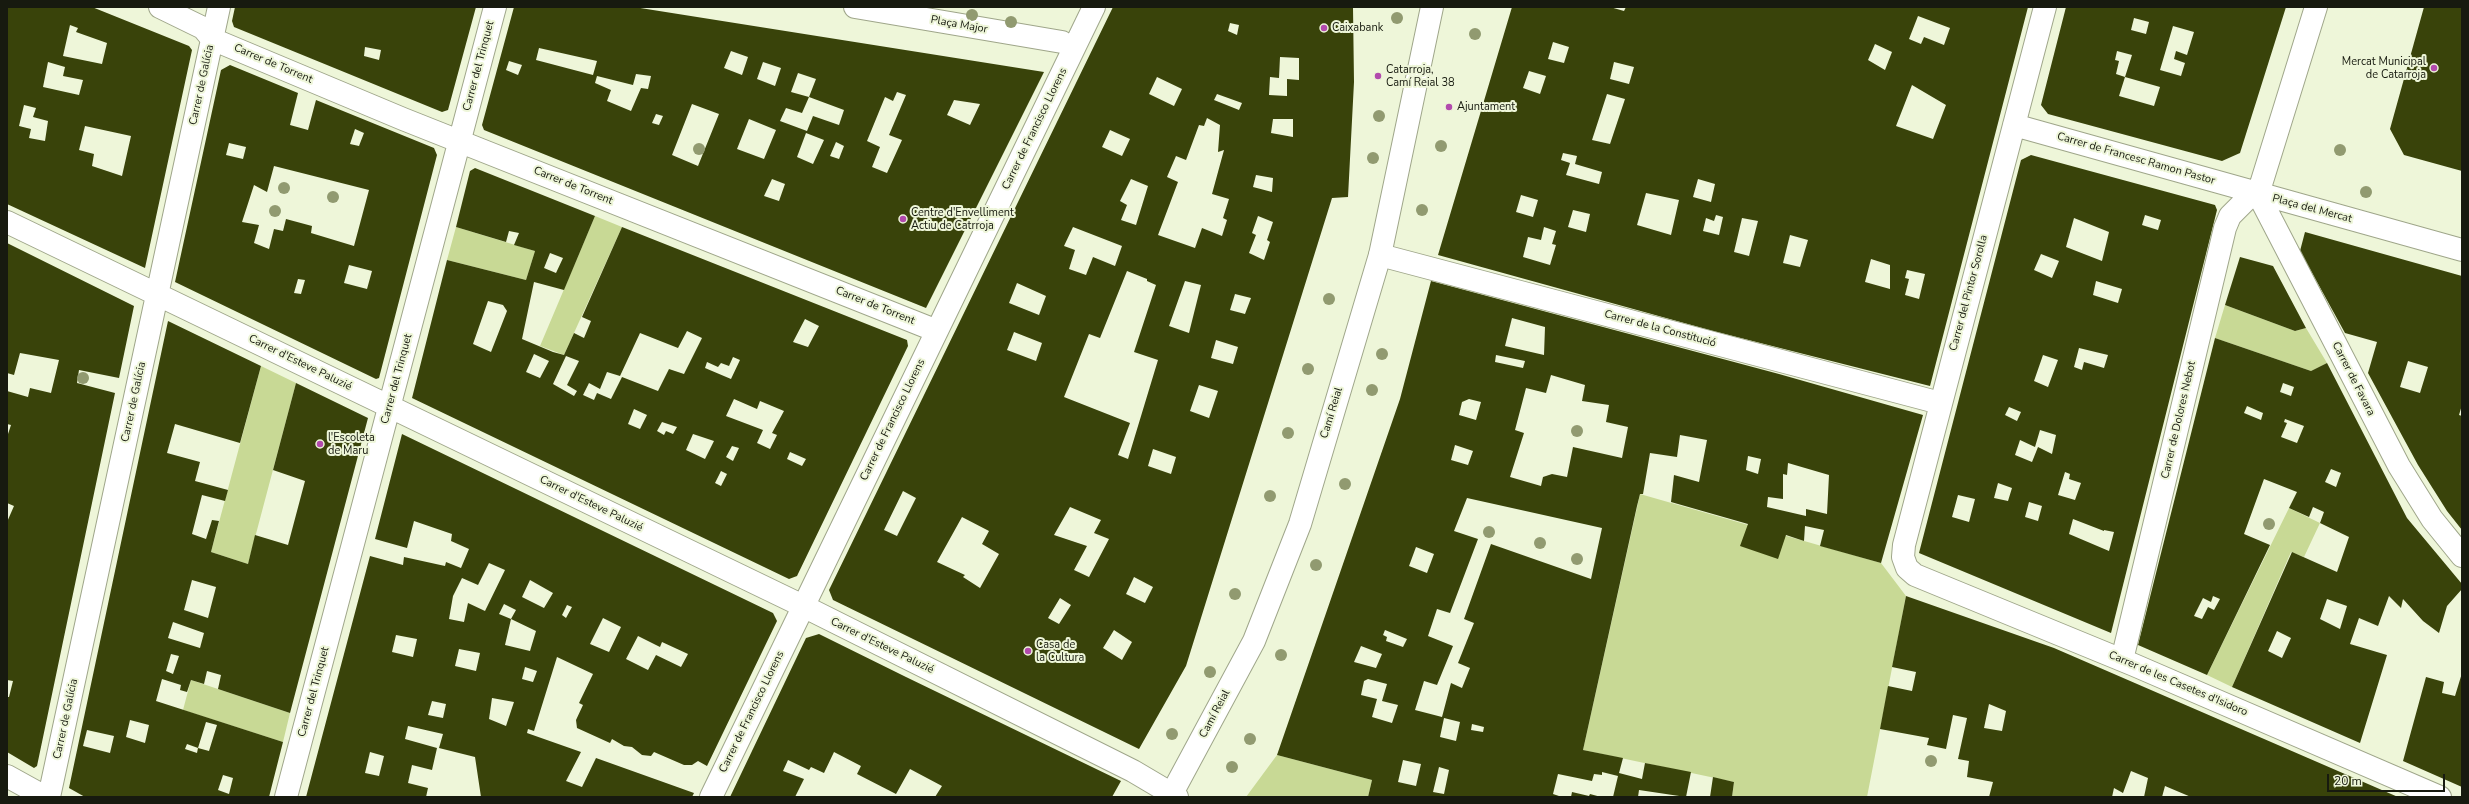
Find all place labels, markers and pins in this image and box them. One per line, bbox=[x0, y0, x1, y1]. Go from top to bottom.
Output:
place label: Caixabank bbox=[1332, 21, 1383, 35]
marker: Caixabank bbox=[1319, 23, 1329, 33]
place label: Mercat Municipal de Catarroja bbox=[2342, 55, 2426, 81]
place label: Catarroja, Camí Reial 38 bbox=[1386, 63, 1455, 89]
marker: Mercat Municipal de Catarroja bbox=[2429, 63, 2439, 73]
marker: Catarroja, Camí Reial 38 bbox=[1373, 71, 1383, 81]
place label: Ajuntament bbox=[1457, 100, 1515, 114]
marker: Ajuntament bbox=[1444, 102, 1454, 112]
place label: Centre d'Envelliment Actiu de Catrroja bbox=[911, 206, 1014, 232]
marker: Centre d'Envelliment Actiu de Catrroja bbox=[898, 214, 908, 224]
place label: l'Escoleta de Maru bbox=[328, 431, 375, 457]
marker: l'Escoleta de Maru bbox=[315, 439, 325, 449]
place label: Casa de la Cultura bbox=[1036, 638, 1084, 664]
marker: Casa de la Cultura bbox=[1023, 646, 1033, 656]

